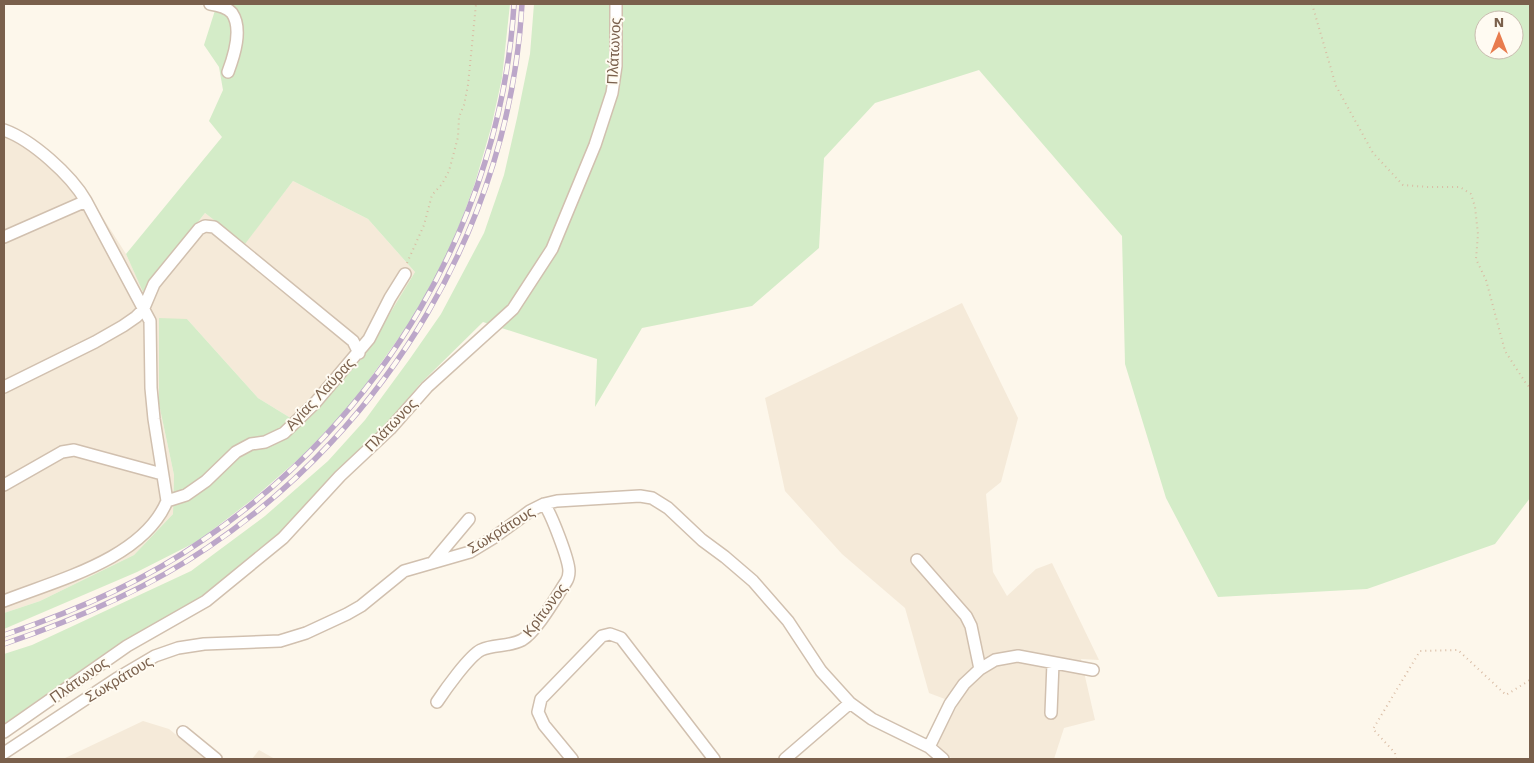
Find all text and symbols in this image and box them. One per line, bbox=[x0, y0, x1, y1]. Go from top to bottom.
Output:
north arrow bbox=[1474, 10, 1524, 60]
text: N bbox=[1494, 14, 1504, 30]
street label: Πλάτωνος bbox=[603, 17, 625, 85]
street label: Αγίας Λαύρας bbox=[282, 354, 358, 434]
street label: Πλάτωνος bbox=[361, 395, 421, 455]
street label: Σωκράτους bbox=[464, 502, 538, 558]
street label: Κρίτωνος bbox=[519, 580, 571, 640]
street label: Σωκράτους bbox=[82, 652, 156, 706]
street label: Πλάτωνος bbox=[46, 653, 112, 707]

